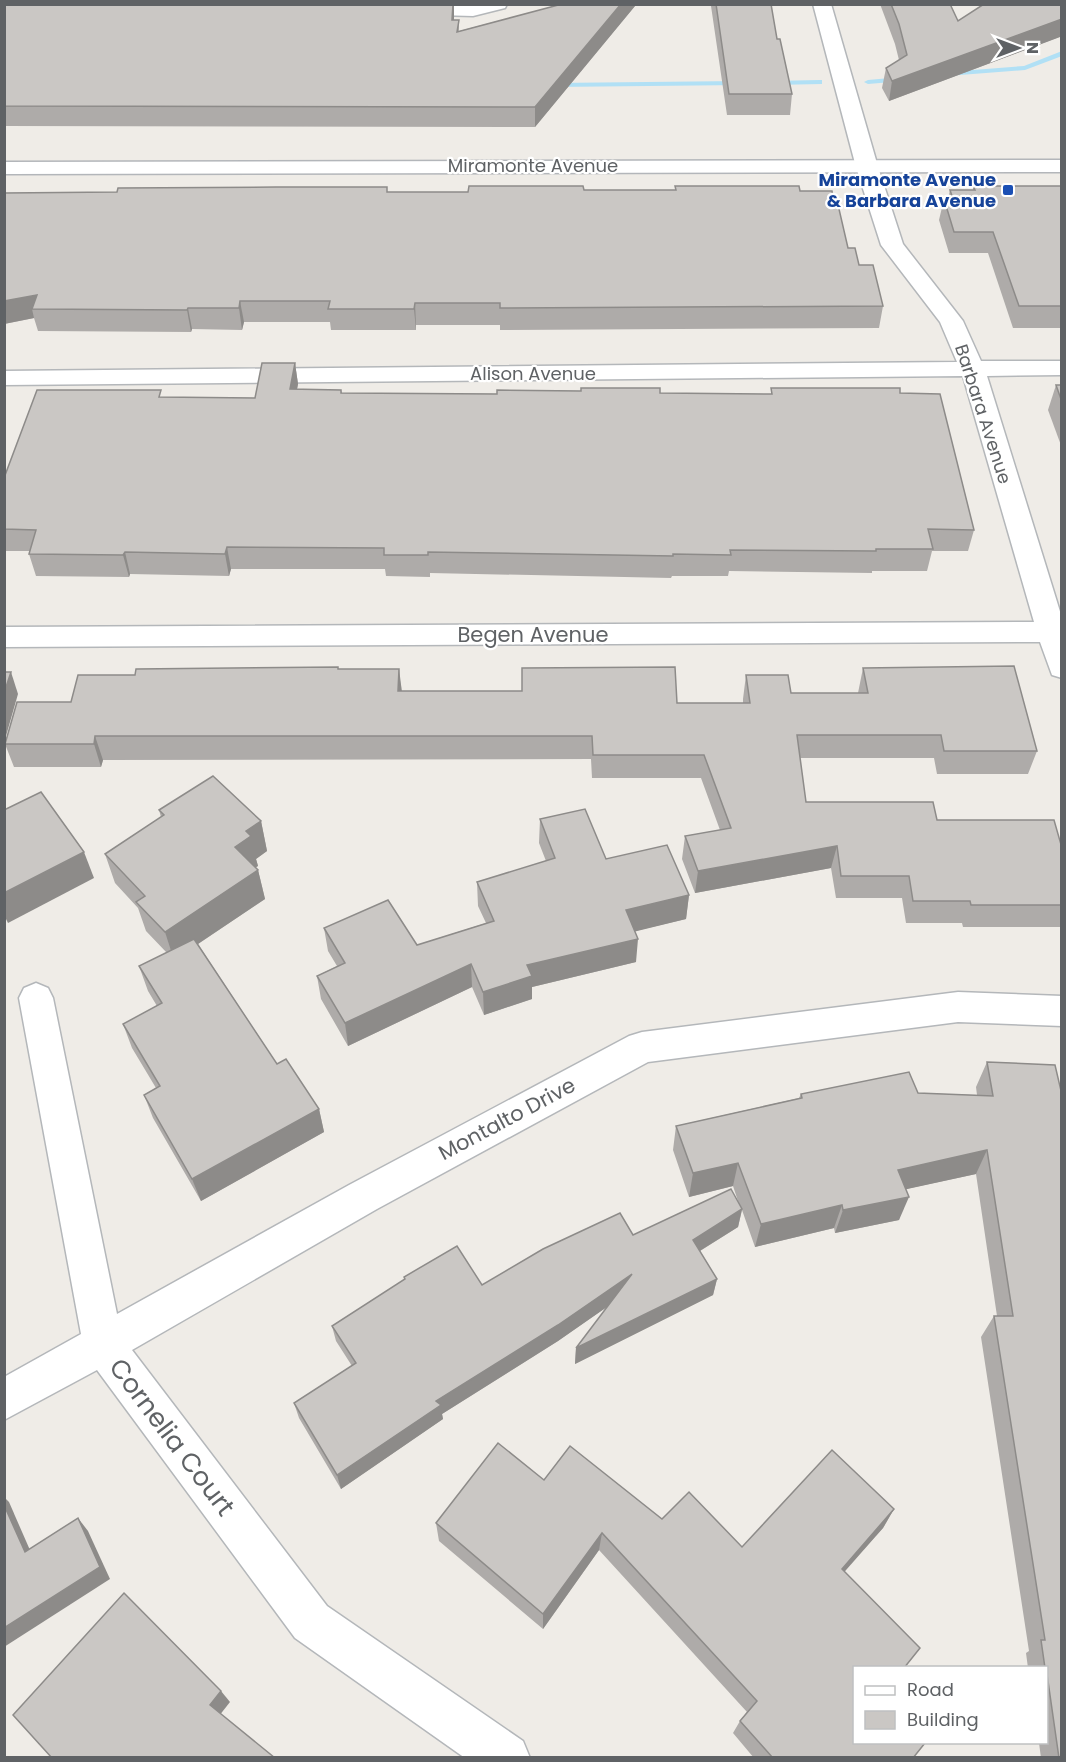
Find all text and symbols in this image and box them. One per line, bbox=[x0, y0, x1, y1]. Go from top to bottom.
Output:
north arrow bbox=[988, 18, 1048, 78]
text: N bbox=[1021, 42, 1044, 54]
street label: Miramonte Avenue bbox=[448, 153, 618, 178]
place label: Miramonte Avenue & Barbara Avenue bbox=[818, 167, 996, 213]
marker: Miramonte Avenue & Barbara Avenue bbox=[1001, 183, 1015, 197]
street label: Barbara Avenue bbox=[949, 341, 1018, 487]
street label: Alison Avenue bbox=[470, 361, 596, 386]
street label: Begen Avenue bbox=[457, 620, 609, 649]
street label: Montalto Drive bbox=[433, 1070, 580, 1167]
street label: Cornelia Court bbox=[101, 1351, 243, 1523]
legend bbox=[853, 1666, 1048, 1744]
text: Road bbox=[907, 1677, 954, 1702]
text: Building bbox=[907, 1707, 979, 1732]

